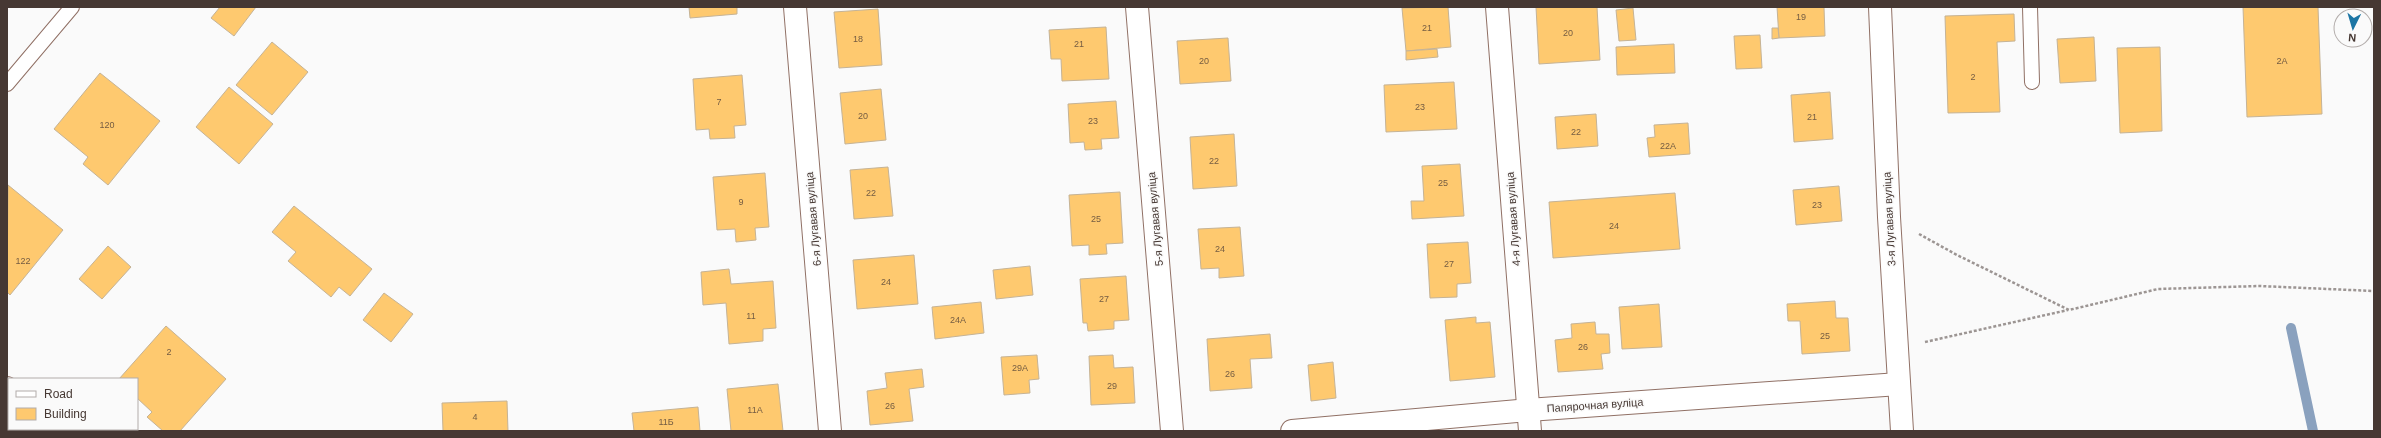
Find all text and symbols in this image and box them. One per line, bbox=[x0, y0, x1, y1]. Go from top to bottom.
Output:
north arrow bbox=[2333, 8, 2373, 48]
house number: 19 bbox=[1796, 12, 1806, 22]
house number: 21 bbox=[1422, 23, 1432, 33]
house number: 20 bbox=[1563, 28, 1573, 38]
text: N bbox=[2348, 32, 2357, 44]
house number: 18 bbox=[853, 34, 863, 44]
house number: 21 bbox=[1074, 39, 1084, 49]
house number: 20 bbox=[1199, 56, 1209, 66]
house number: 2А bbox=[2276, 56, 2288, 66]
house number: 2 bbox=[1970, 72, 1976, 82]
house number: 7 bbox=[716, 97, 722, 107]
house number: 23 bbox=[1415, 102, 1425, 112]
house number: 20 bbox=[858, 111, 868, 121]
house number: 21 bbox=[1807, 112, 1817, 122]
house number: 23 bbox=[1088, 116, 1098, 126]
house number: 120 bbox=[99, 120, 115, 130]
house number: 22 bbox=[1571, 127, 1581, 137]
house number: 22А bbox=[1660, 141, 1676, 151]
house number: 22 bbox=[1209, 156, 1219, 166]
street label: 6-я Лугавая вуліца bbox=[803, 171, 823, 267]
street label: 5-я Лугавая вуліца bbox=[1145, 171, 1165, 267]
street label: 4-я Лугавая вуліца bbox=[1504, 171, 1522, 267]
street label: 3-я Лугавая вуліца bbox=[1880, 171, 1897, 267]
house number: 25 bbox=[1438, 178, 1448, 188]
house number: 22 bbox=[866, 188, 876, 198]
house number: 9 bbox=[738, 197, 744, 207]
house number: 23 bbox=[1812, 200, 1822, 210]
house number: 25 bbox=[1091, 214, 1101, 224]
house number: 24 bbox=[1609, 221, 1619, 231]
house number: 24 bbox=[1215, 244, 1225, 254]
house number: 122 bbox=[15, 256, 31, 266]
house number: 27 bbox=[1444, 259, 1454, 269]
house number: 24 bbox=[881, 277, 891, 287]
house number: 27 bbox=[1099, 294, 1109, 304]
house number: 11 bbox=[746, 311, 756, 321]
house number: 24А bbox=[950, 315, 966, 325]
house number: 25 bbox=[1820, 331, 1830, 341]
house number: 26 bbox=[1578, 342, 1588, 352]
house number: 2 bbox=[166, 347, 172, 357]
house number: 29А bbox=[1012, 363, 1028, 373]
house number: 26 bbox=[1225, 369, 1235, 379]
legend bbox=[8, 378, 138, 430]
house number: 29 bbox=[1107, 381, 1117, 391]
text: Road bbox=[44, 387, 73, 401]
street label: Папярочная вуліца bbox=[1546, 396, 1645, 414]
house number: 26 bbox=[885, 401, 895, 411]
house number: 11А bbox=[747, 405, 763, 415]
text: Building bbox=[44, 407, 87, 421]
house number: 4 bbox=[472, 412, 478, 422]
house number: 11Б bbox=[658, 417, 674, 427]

